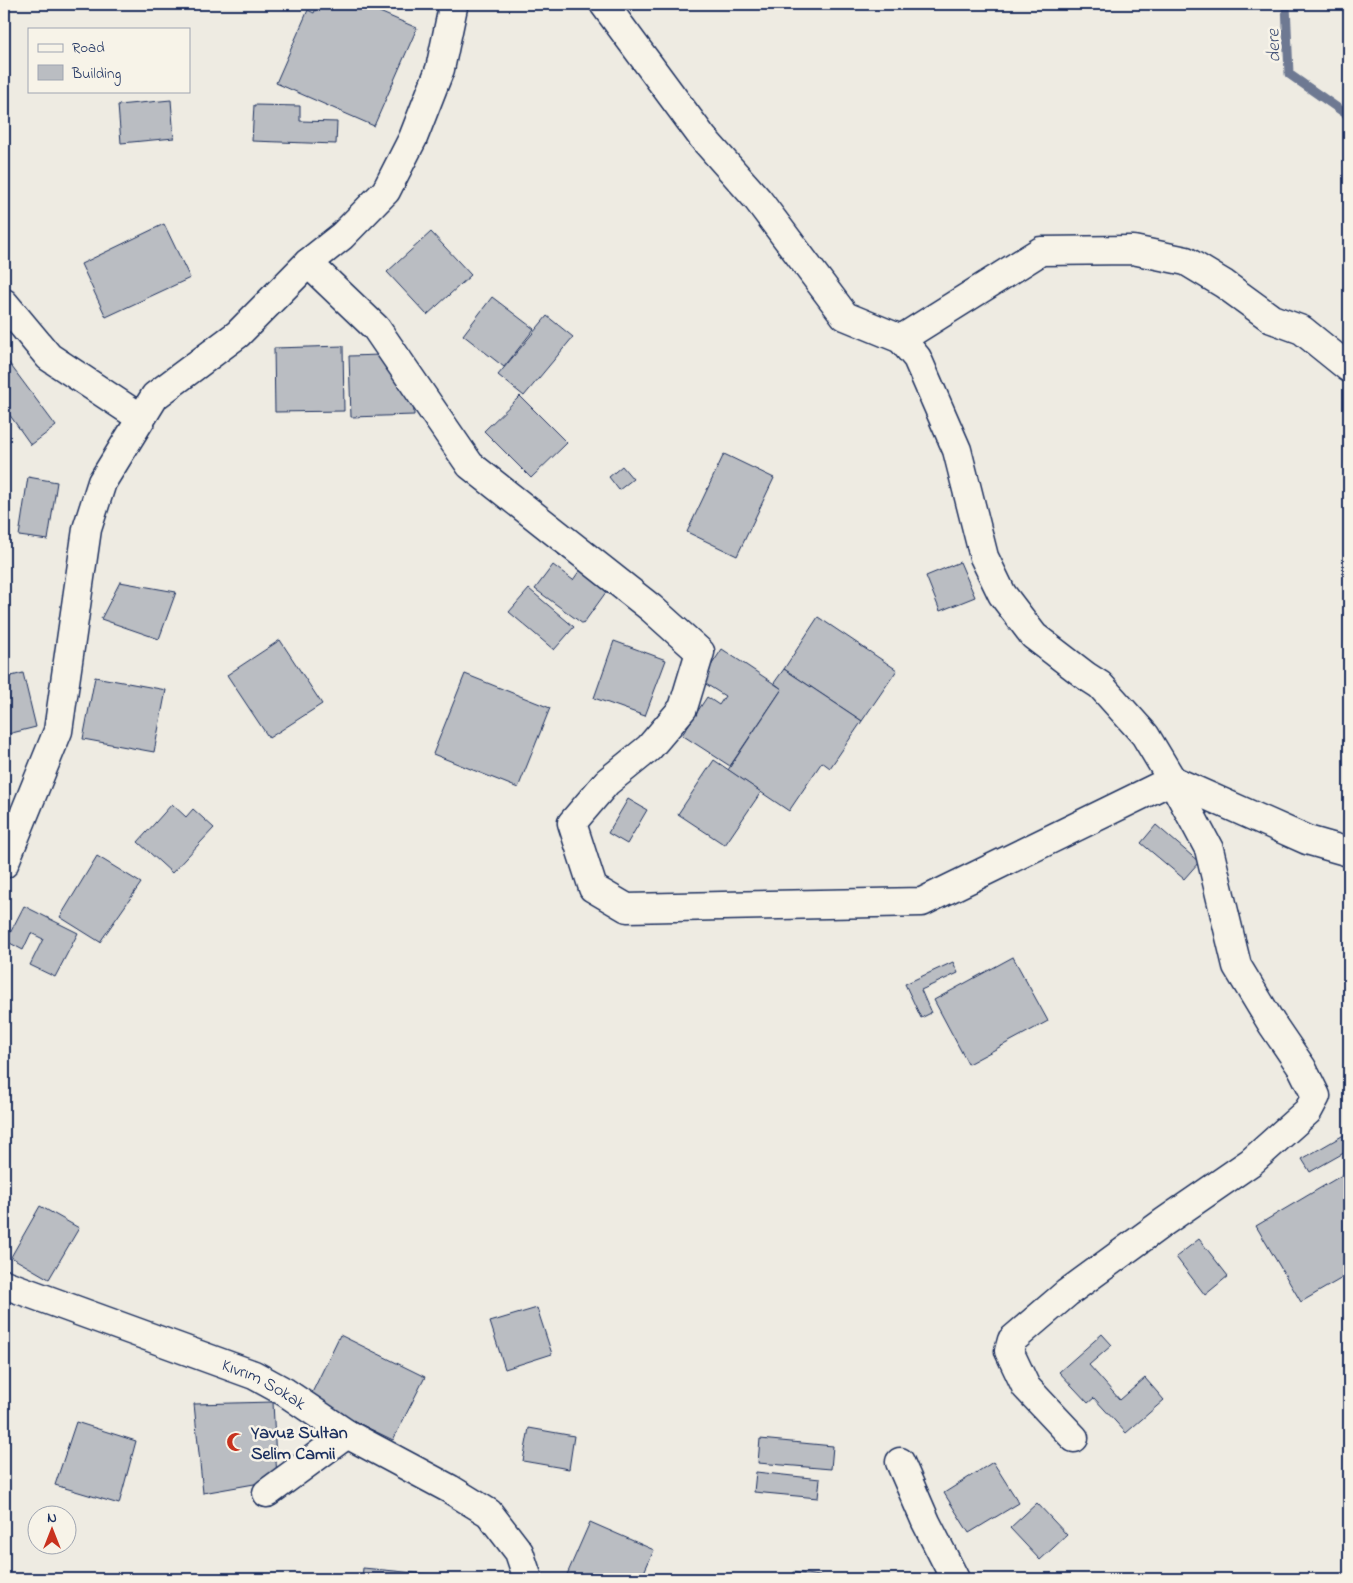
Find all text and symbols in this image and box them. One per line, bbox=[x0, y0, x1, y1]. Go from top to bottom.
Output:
water label: dere bbox=[1260, 27, 1289, 63]
legend bbox=[28, 28, 190, 92]
text: Road bbox=[72, 37, 105, 59]
text: Building bbox=[71, 63, 121, 86]
street label: Kıvrım Sokak bbox=[218, 1353, 311, 1418]
place label: Yavuz Sultan Selim Camii bbox=[250, 1421, 348, 1468]
mosque icon: Yavuz Sultan Selim Camii bbox=[225, 1431, 247, 1453]
north arrow bbox=[28, 1506, 78, 1556]
text: N bbox=[47, 1508, 57, 1529]

